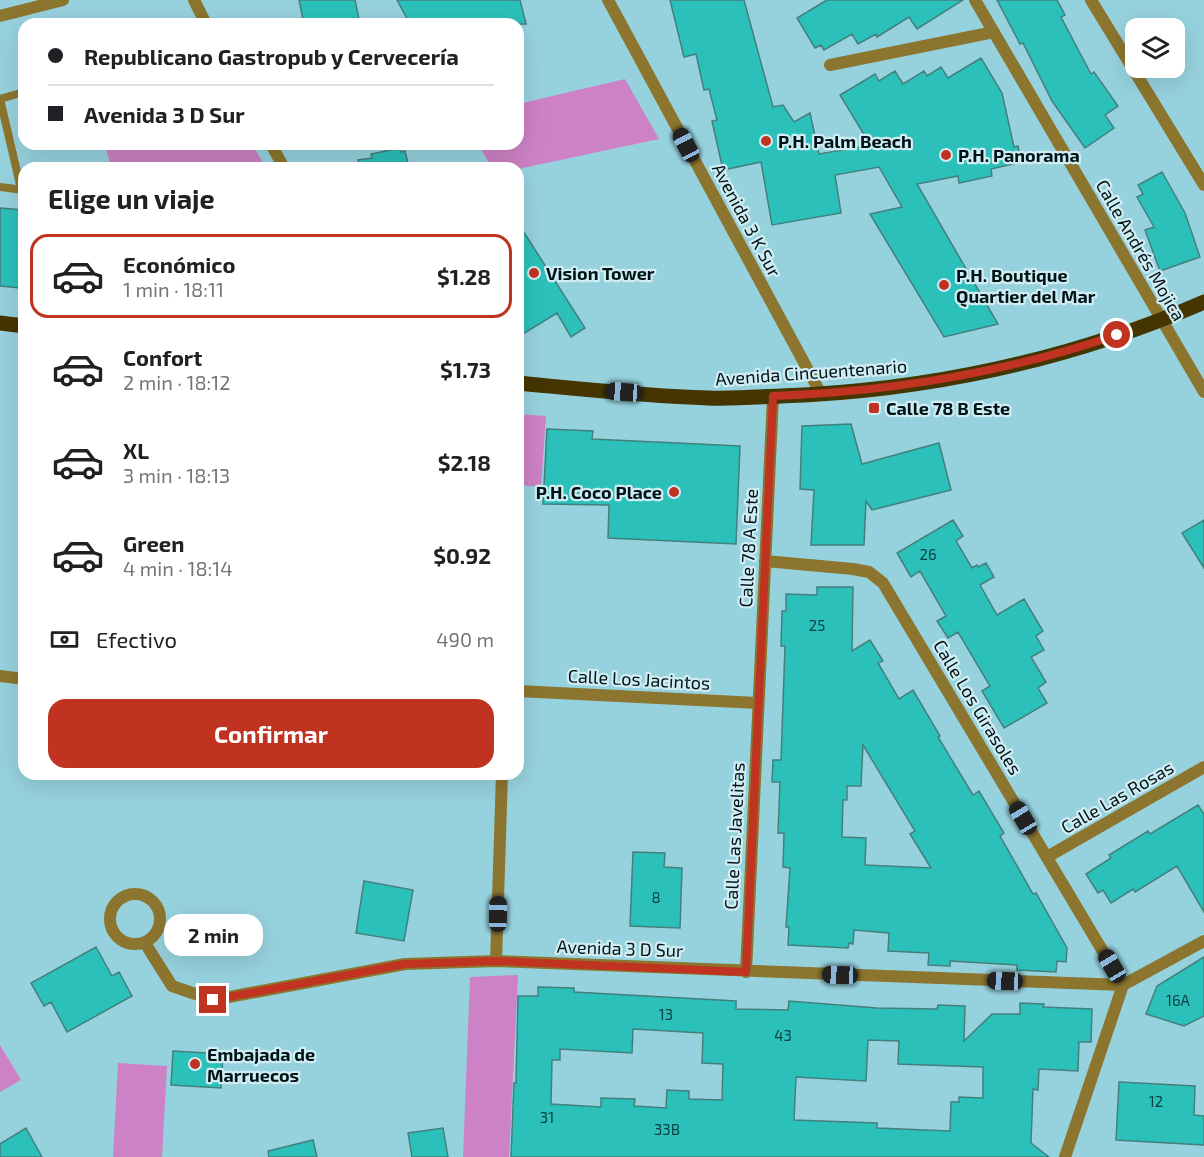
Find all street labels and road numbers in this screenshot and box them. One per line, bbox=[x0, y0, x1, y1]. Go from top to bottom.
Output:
street label: Avenida 3 K Sur bbox=[708, 160, 786, 280]
street label: Calle Andrés Mojica bbox=[1092, 175, 1190, 325]
street label: Avenida Cincuentenario bbox=[714, 354, 908, 390]
street label: Calle 78 A Este bbox=[734, 488, 762, 608]
street label: Calle Los Girasoles bbox=[929, 636, 1027, 778]
street label: Calle Los Jacintos bbox=[567, 664, 711, 694]
street label: Calle Las Rosas bbox=[1057, 756, 1177, 838]
street label: Calle Las Javelitas bbox=[719, 762, 749, 910]
street label: Avenida 3 D Sur bbox=[556, 935, 684, 961]

